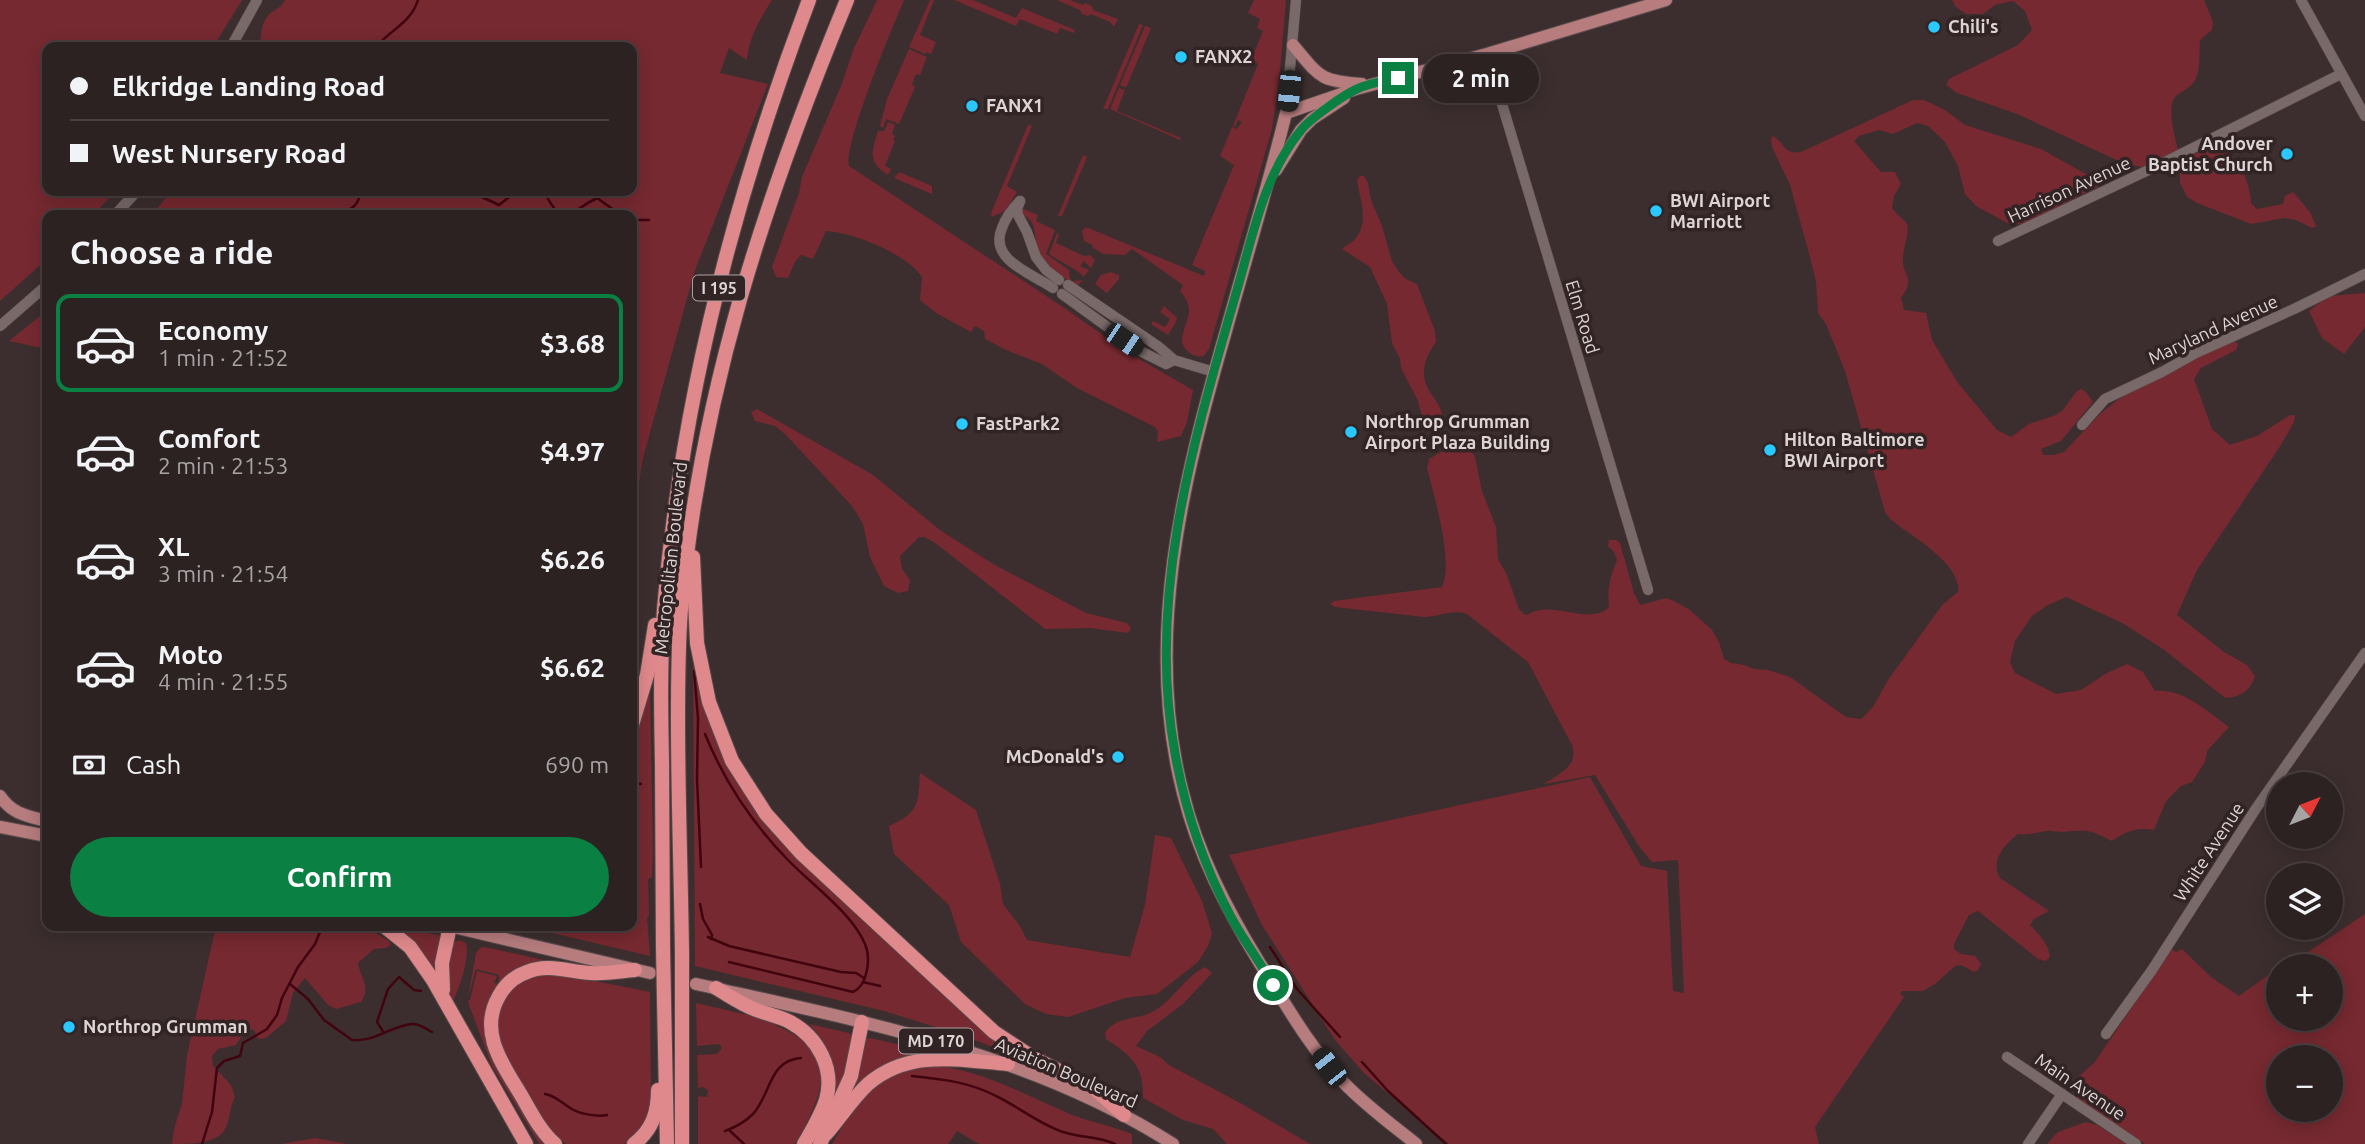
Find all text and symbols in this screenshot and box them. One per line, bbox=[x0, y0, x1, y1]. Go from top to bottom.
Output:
place label: Chili's bbox=[1948, 16, 1998, 36]
marker: Chili's bbox=[1926, 19, 1942, 35]
place label: FANX2 bbox=[1195, 46, 1252, 66]
marker: FANX2 bbox=[1173, 49, 1189, 65]
callout: 2 min bbox=[1422, 54, 1538, 102]
route end bbox=[1382, 62, 1414, 94]
text: 2 min bbox=[1452, 66, 1510, 91]
car bbox=[1277, 69, 1302, 113]
text: Elkridge Landing Road bbox=[112, 72, 385, 101]
place label: FANX1 bbox=[986, 95, 1043, 115]
marker: FANX1 bbox=[964, 98, 980, 114]
place label: Andover Baptist Church bbox=[2148, 133, 2274, 174]
text: West Nursery Road bbox=[112, 139, 346, 168]
marker: Andover Baptist Church bbox=[2279, 146, 2295, 162]
street label: Harrison Avenue bbox=[2004, 152, 2133, 226]
place label: BWI Airport Marriott bbox=[1670, 190, 1771, 231]
marker: BWI Airport Marriott bbox=[1648, 203, 1664, 219]
text: Choose a ride bbox=[70, 234, 273, 270]
road number: I 195 bbox=[693, 276, 745, 300]
street label: Elm Road bbox=[1562, 277, 1604, 356]
street label: Maryland Avenue bbox=[2145, 290, 2280, 368]
icon: car bbox=[74, 312, 137, 375]
text: Economy bbox=[158, 316, 268, 345]
car bbox=[1101, 320, 1148, 360]
text: $3.68 bbox=[540, 329, 605, 358]
text: 1 min · 21:52 bbox=[158, 345, 289, 370]
place label: Northrop Grumman Airport Plaza Building bbox=[1365, 411, 1550, 452]
place label: FastPark2 bbox=[976, 413, 1060, 433]
marker: FastPark2 bbox=[954, 416, 970, 432]
icon: car bbox=[74, 420, 137, 483]
text: Comfort bbox=[158, 424, 261, 453]
marker: Northrop Grumman Airport Plaza Building bbox=[1343, 424, 1359, 440]
place label: Hilton Baltimore BWI Airport bbox=[1784, 429, 1925, 470]
text: $4.97 bbox=[540, 437, 605, 466]
marker: Hilton Baltimore BWI Airport bbox=[1762, 442, 1778, 458]
text: 2 min · 21:53 bbox=[158, 453, 289, 478]
street label: Metropolitan Boulevard bbox=[650, 461, 690, 655]
icon: car bbox=[74, 528, 137, 591]
text: XL bbox=[158, 532, 189, 561]
text: $6.26 bbox=[540, 545, 605, 574]
text: 3 min · 21:54 bbox=[158, 561, 289, 586]
icon: car bbox=[74, 636, 137, 699]
text: Moto bbox=[158, 640, 223, 669]
text: $6.62 bbox=[540, 653, 605, 682]
text: 4 min · 21:55 bbox=[158, 669, 289, 694]
icon: cash bbox=[70, 746, 108, 784]
place label: McDonald's bbox=[1006, 746, 1104, 766]
marker: McDonald's bbox=[1110, 749, 1126, 765]
text: Cash bbox=[126, 750, 181, 779]
text: 690 m bbox=[545, 752, 609, 777]
north arrow bbox=[2266, 772, 2343, 849]
map controls bbox=[2266, 772, 2343, 1122]
street label: White Avenue bbox=[2169, 799, 2247, 904]
button: Confirm bbox=[70, 837, 609, 917]
button: layers bbox=[2266, 863, 2343, 940]
button: + bbox=[2266, 954, 2343, 1031]
route start bbox=[1257, 969, 1289, 1001]
place label: Northrop Grumman bbox=[83, 1016, 248, 1036]
marker: Northrop Grumman bbox=[61, 1019, 77, 1035]
road number: MD 170 bbox=[899, 1028, 973, 1054]
street label: Aviation Boulevard bbox=[992, 1033, 1140, 1111]
car bbox=[1308, 1044, 1351, 1090]
button: − bbox=[2266, 1045, 2343, 1122]
street label: Main Avenue bbox=[2032, 1049, 2129, 1124]

